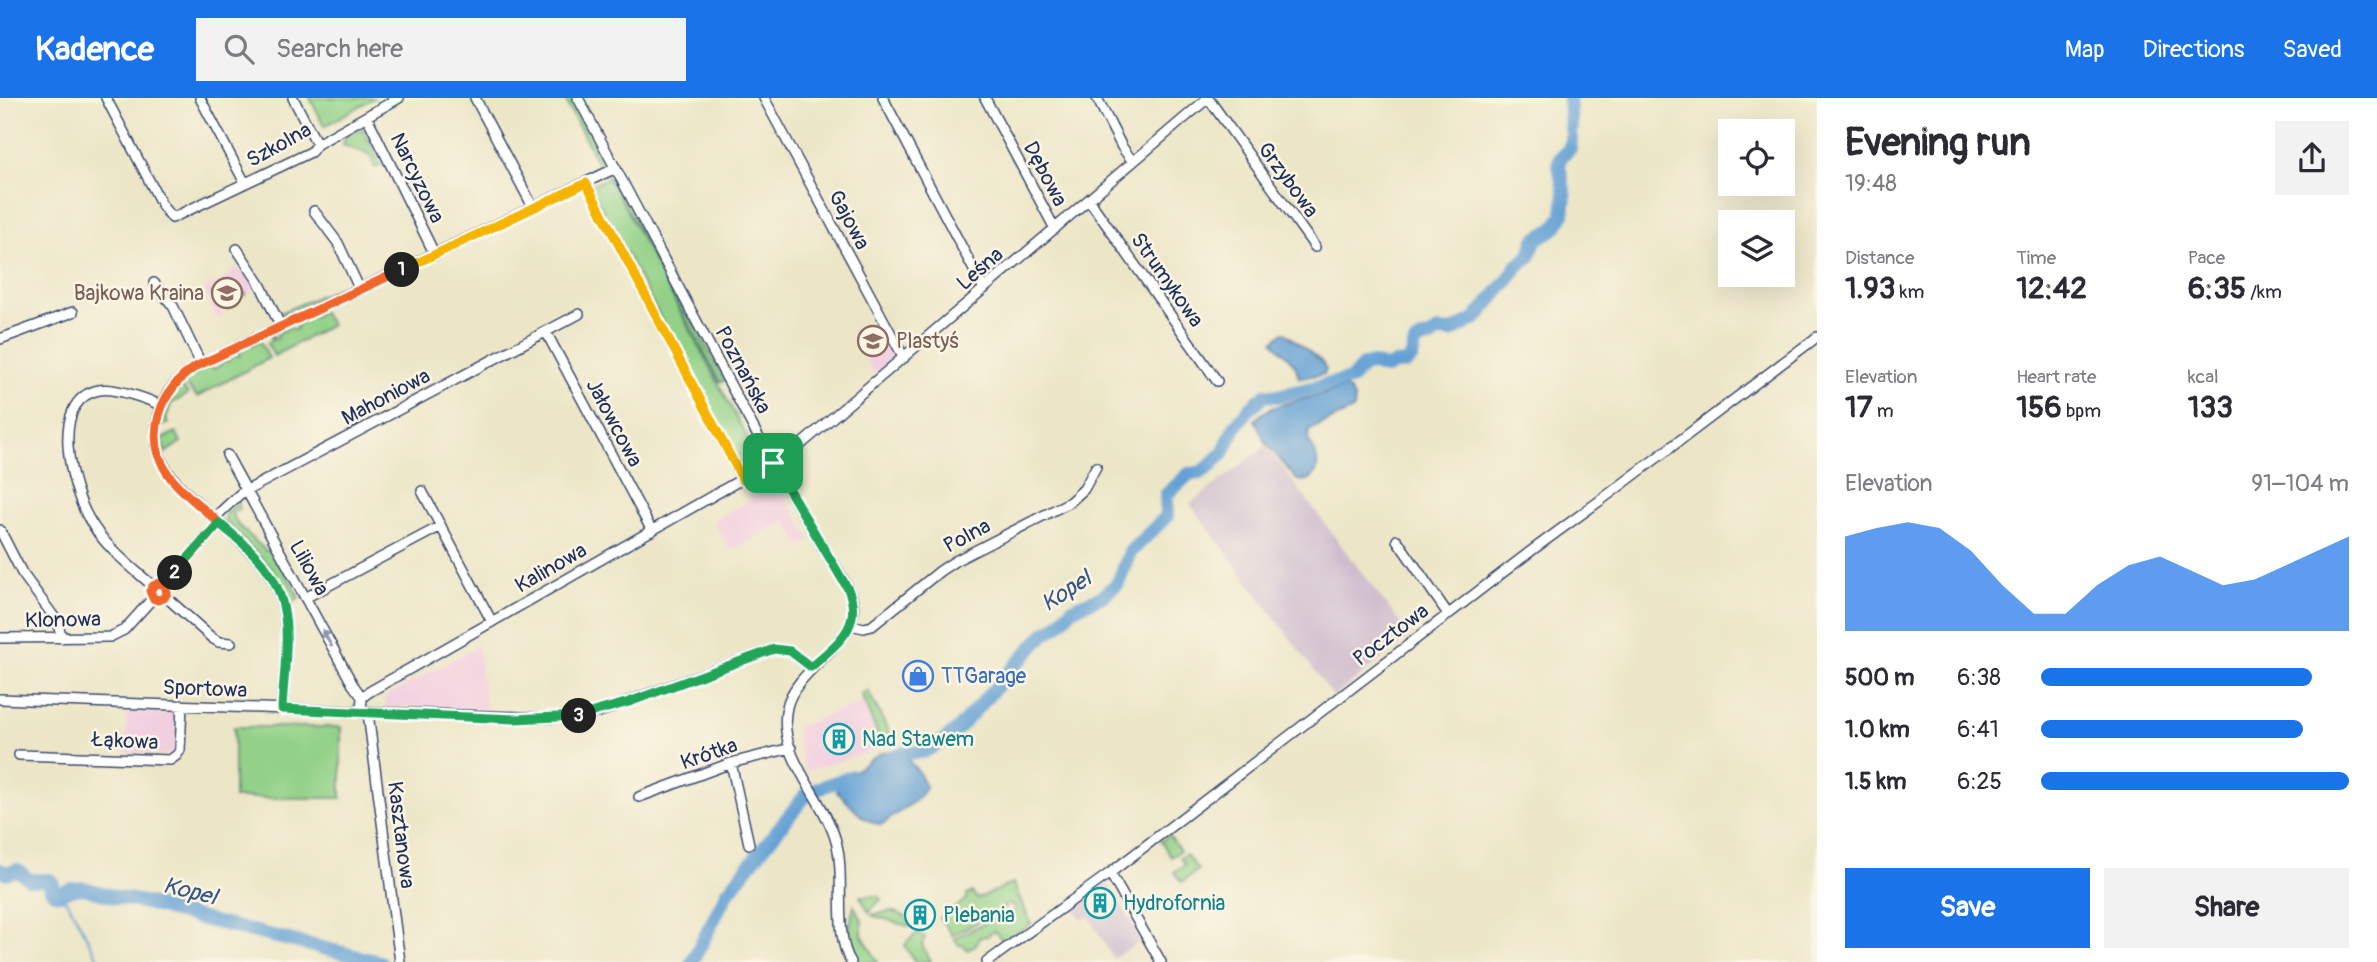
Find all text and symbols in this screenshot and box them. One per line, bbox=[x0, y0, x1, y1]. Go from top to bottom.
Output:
search box bbox=[196, 18, 686, 81]
text: Kadence bbox=[35, 29, 154, 70]
icon: search bbox=[220, 30, 258, 68]
text: Search here bbox=[276, 33, 403, 65]
text: Map bbox=[2065, 35, 2105, 64]
text: Directions bbox=[2143, 35, 2244, 64]
text: Saved bbox=[2282, 35, 2342, 64]
street label: Szkolna bbox=[242, 116, 316, 174]
map controls bbox=[1718, 119, 1795, 287]
button: locate bbox=[1718, 119, 1795, 196]
text: Evening run bbox=[1845, 119, 2031, 167]
button: share bbox=[2275, 121, 2349, 195]
street label: Narcyzowa bbox=[384, 128, 450, 228]
street label: Dębowa bbox=[1017, 137, 1073, 211]
street label: Grzybowa bbox=[1252, 137, 1324, 223]
text: 19:48 bbox=[1845, 169, 1897, 198]
street label: Gajowa bbox=[822, 186, 876, 254]
button: layers bbox=[1718, 210, 1795, 287]
street label: Strumykowa bbox=[1125, 227, 1209, 333]
street label: Leśna bbox=[951, 241, 1009, 297]
text: Distance bbox=[1845, 246, 1914, 270]
text: Time bbox=[2016, 246, 2056, 270]
text: Pace bbox=[2188, 246, 2225, 270]
pin: 1 bbox=[384, 252, 420, 288]
text: 1 bbox=[398, 257, 405, 281]
text: 1.93 bbox=[1845, 270, 1896, 307]
text: 12:42 bbox=[2016, 270, 2087, 307]
text: 6:35 bbox=[2188, 270, 2246, 307]
school or university icon: Bajkowa Kraina bbox=[210, 276, 244, 310]
place label: Bajkowa Kraina bbox=[74, 280, 204, 307]
text: km bbox=[1896, 280, 1924, 304]
text: /km bbox=[2246, 280, 2282, 304]
street label: Poznańska bbox=[709, 322, 777, 418]
school or university icon: Plastyś bbox=[856, 324, 890, 358]
place label: Plastyś bbox=[896, 328, 959, 355]
street label: Mahoniowa bbox=[337, 362, 435, 432]
text: Elevation bbox=[1845, 365, 1917, 389]
text: Heart rate bbox=[2016, 365, 2096, 389]
text: kcal bbox=[2188, 365, 2219, 389]
street label: Jałowcowa bbox=[580, 374, 648, 472]
text: 17 bbox=[1845, 389, 1873, 426]
text: 156 bbox=[2016, 389, 2062, 426]
text: 133 bbox=[2188, 389, 2233, 426]
text: m bbox=[1873, 399, 1894, 423]
text: bpm bbox=[2062, 399, 2101, 423]
pin bbox=[743, 433, 803, 493]
icon: arrive bbox=[754, 444, 792, 482]
text: Elevation bbox=[1845, 469, 1933, 498]
text: 91–104 m bbox=[2251, 469, 2349, 498]
street label: Polna bbox=[939, 512, 995, 560]
street label: Liliowa bbox=[283, 536, 335, 600]
street label: Kalinowa bbox=[510, 537, 592, 599]
pin: 2 bbox=[158, 556, 192, 590]
text: 2 bbox=[169, 560, 180, 584]
water label: Kopel bbox=[1035, 563, 1099, 618]
street label: Pocztowa bbox=[1348, 598, 1434, 672]
street label: Klonowa bbox=[25, 606, 101, 634]
one-way arrow bbox=[322, 628, 334, 648]
shop icon: TTGarage bbox=[901, 659, 935, 693]
place label: TTGarage bbox=[941, 663, 1027, 690]
text: 500 m bbox=[1845, 663, 1914, 692]
text: 6:38 bbox=[1957, 663, 2001, 692]
street label: Sportowa bbox=[162, 674, 248, 704]
pin: 3 bbox=[562, 698, 596, 734]
text: 3 bbox=[573, 703, 584, 727]
text: 1.0 km bbox=[1845, 715, 1910, 744]
text: 6:41 bbox=[1957, 715, 1999, 744]
building icon: Nad Stawem bbox=[822, 722, 856, 756]
street label: Łąkowa bbox=[89, 726, 159, 756]
place label: Nad Stawem bbox=[862, 726, 974, 753]
street label: Krótka bbox=[677, 732, 741, 776]
text: 1.5 km bbox=[1845, 767, 1907, 796]
text: 6:25 bbox=[1957, 767, 2002, 796]
street label: Kasztanowa bbox=[381, 780, 421, 890]
button: Save bbox=[1845, 868, 2090, 948]
button: Share bbox=[2104, 868, 2349, 948]
water label: Kopel bbox=[160, 870, 222, 912]
building icon: Hydrofornia bbox=[1083, 886, 1117, 920]
place label: Hydrofornia bbox=[1123, 890, 1225, 917]
building icon: Plebania bbox=[903, 898, 937, 932]
place label: Plebania bbox=[943, 902, 1015, 929]

